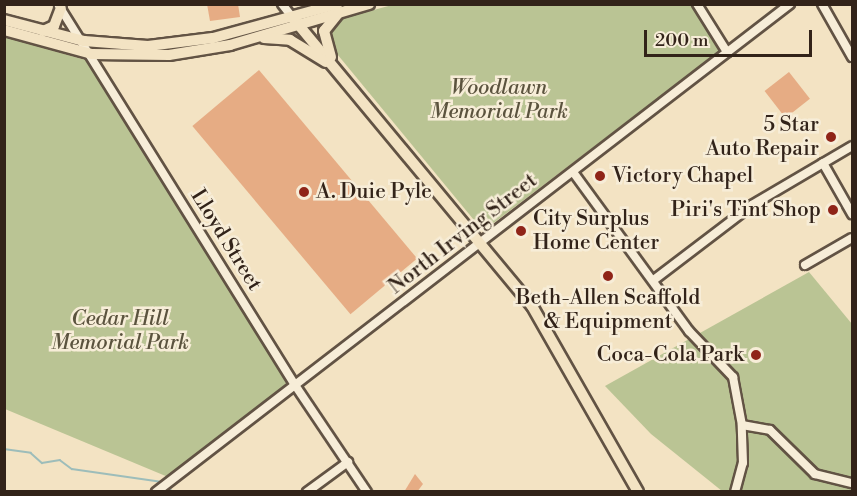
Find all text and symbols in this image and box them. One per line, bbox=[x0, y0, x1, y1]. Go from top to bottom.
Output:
scale bar bbox=[647, 18, 815, 56]
text: 200 m bbox=[655, 29, 709, 52]
park label: Woodlawn Memorial Park bbox=[430, 75, 568, 125]
place label: 5 Star Auto Repair bbox=[706, 112, 819, 162]
marker: 5 Star Auto Repair bbox=[824, 130, 838, 144]
place label: Victory Chapel bbox=[612, 163, 753, 189]
street label: North Irving Street bbox=[384, 168, 542, 300]
marker: Victory Chapel bbox=[593, 169, 607, 183]
place label: A. Duie Pyle bbox=[316, 179, 432, 205]
street label: Lloyd Street bbox=[185, 185, 267, 295]
marker: A. Duie Pyle bbox=[297, 185, 311, 199]
place label: Piri's Tint Shop bbox=[671, 197, 821, 223]
marker: Piri's Tint Shop bbox=[826, 203, 840, 217]
place label: City Surplus Home Center bbox=[533, 206, 659, 256]
marker: City Surplus Home Center bbox=[514, 224, 528, 238]
marker: Beth-Allen Scaffold & Equipment bbox=[601, 269, 615, 283]
place label: Beth-Allen Scaffold & Equipment bbox=[516, 285, 700, 335]
park label: Cedar Hill Memorial Park bbox=[51, 306, 189, 356]
place label: Coca-Cola Park bbox=[597, 342, 744, 368]
marker: Coca-Cola Park bbox=[749, 348, 763, 362]

